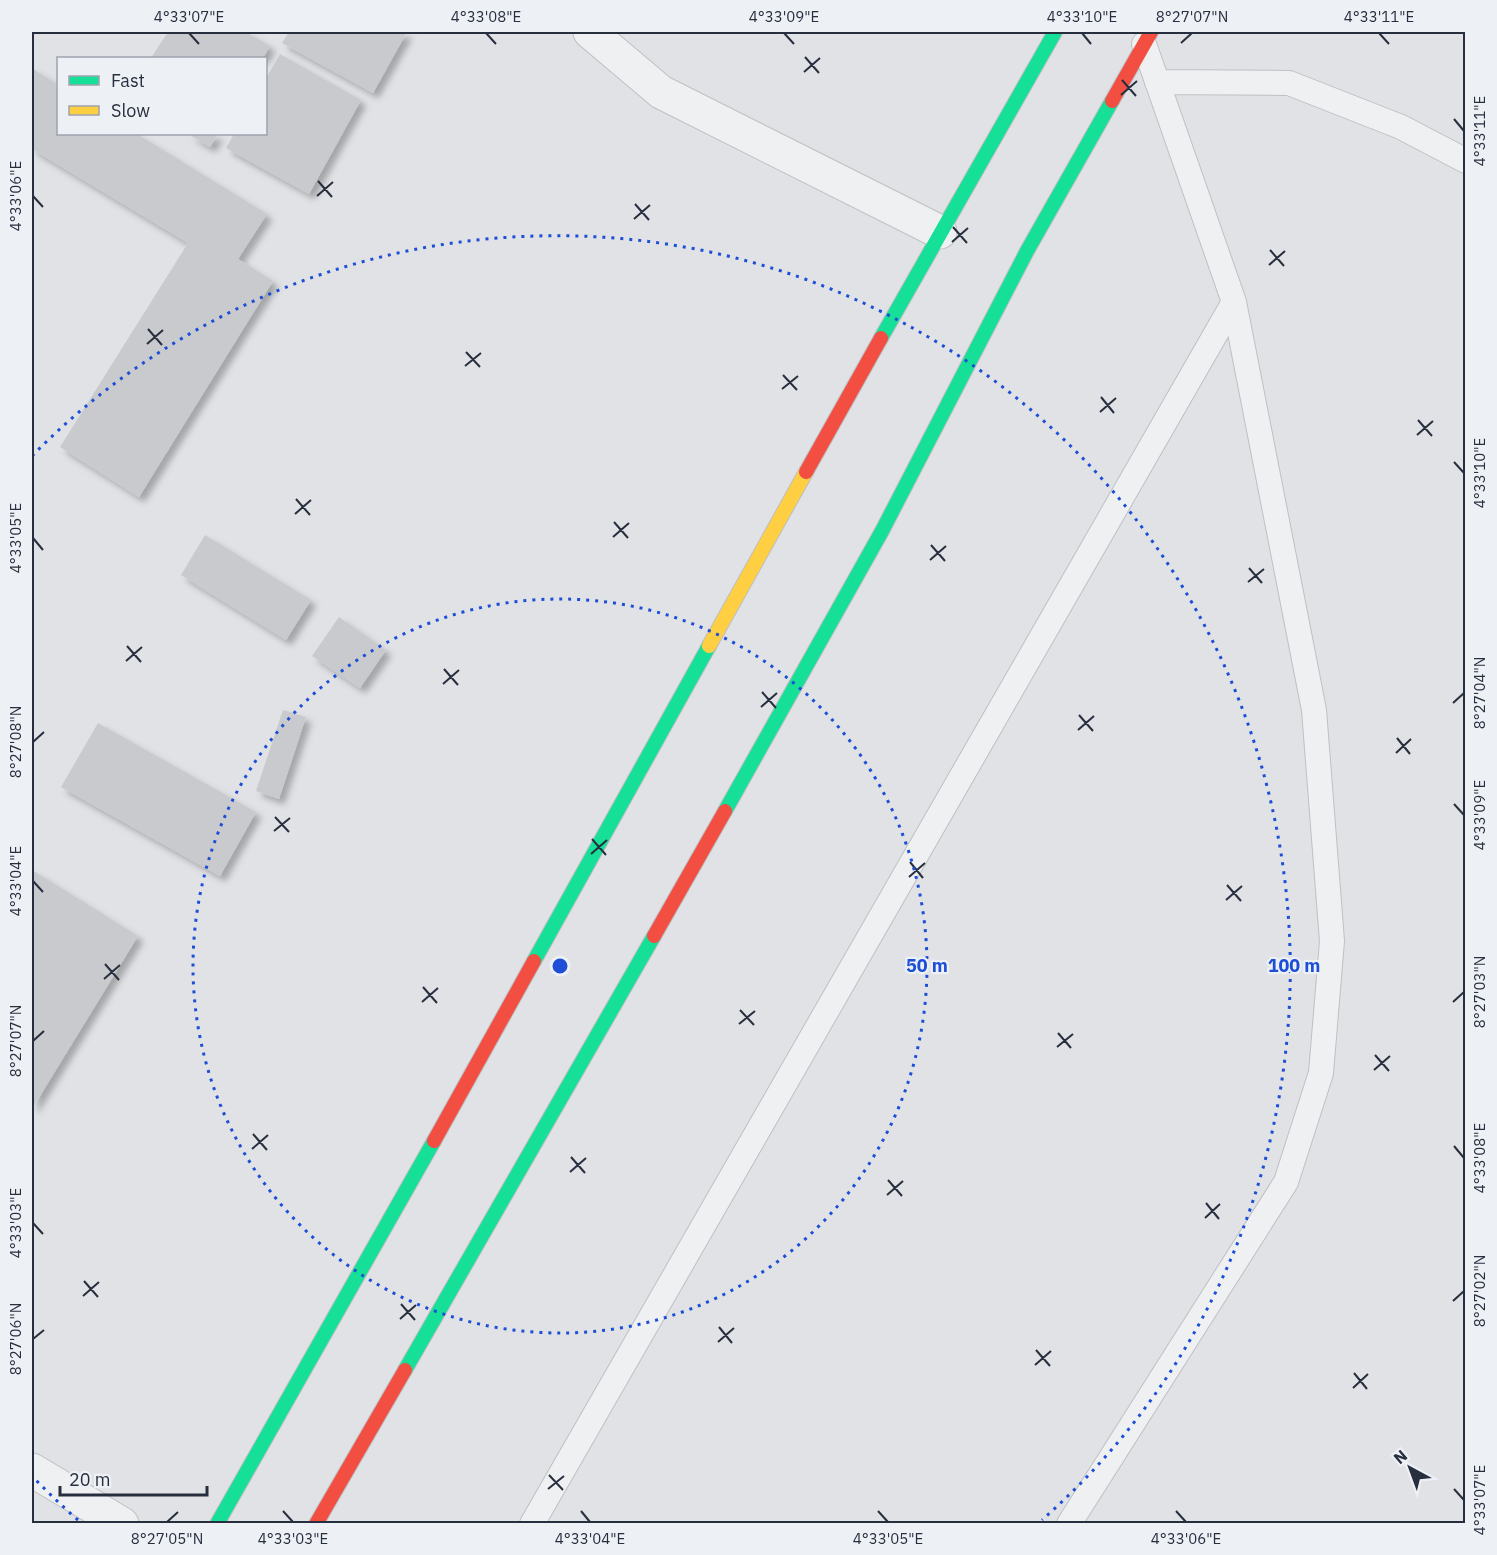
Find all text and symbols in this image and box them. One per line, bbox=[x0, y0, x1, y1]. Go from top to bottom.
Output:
text: 4°33'07"E bbox=[154, 7, 224, 26]
text: 4°33'08"E bbox=[451, 7, 521, 26]
text: 4°33'09"E bbox=[749, 7, 819, 26]
text: 4°33'10"E bbox=[1047, 7, 1117, 26]
text: 8°27'07"N bbox=[1156, 7, 1228, 26]
text: 4°33'11"E bbox=[1344, 7, 1414, 26]
legend bbox=[57, 57, 267, 135]
text: Fast bbox=[111, 69, 145, 92]
text: 4°33'11"E bbox=[1470, 96, 1489, 166]
text: Slow bbox=[111, 99, 150, 122]
text: 4°33'06"E bbox=[6, 161, 25, 231]
text: 4°33'10"E bbox=[1470, 438, 1489, 508]
text: 4°33'05"E bbox=[6, 503, 25, 573]
text: 8°27'04"N bbox=[1470, 657, 1489, 729]
text: 8°27'08"N bbox=[6, 706, 25, 778]
text: 4°33'09"E bbox=[1470, 780, 1489, 850]
text: 4°33'04"E bbox=[6, 846, 25, 916]
text: 50 m bbox=[906, 954, 948, 977]
text: 100 m bbox=[1268, 954, 1320, 977]
centre of rings bbox=[550, 956, 570, 976]
text: 8°27'03"N bbox=[1470, 956, 1489, 1028]
text: 8°27'07"N bbox=[6, 1005, 25, 1077]
text: 4°33'08"E bbox=[1470, 1123, 1489, 1193]
text: 4°33'03"E bbox=[6, 1188, 25, 1258]
text: 8°27'02"N bbox=[1470, 1255, 1489, 1327]
text: 8°27'06"N bbox=[6, 1303, 25, 1375]
north arrow bbox=[1380, 1438, 1440, 1498]
text: N bbox=[1389, 1445, 1411, 1468]
scale bar bbox=[60, 1459, 207, 1497]
text: 4°33'07"E bbox=[1470, 1465, 1489, 1535]
text: 20 m bbox=[69, 1468, 111, 1491]
text: 8°27'05"N bbox=[131, 1529, 203, 1548]
text: 4°33'03"E bbox=[258, 1529, 328, 1548]
text: 4°33'04"E bbox=[555, 1529, 625, 1548]
text: 4°33'05"E bbox=[853, 1529, 923, 1548]
text: 4°33'06"E bbox=[1151, 1529, 1221, 1548]

